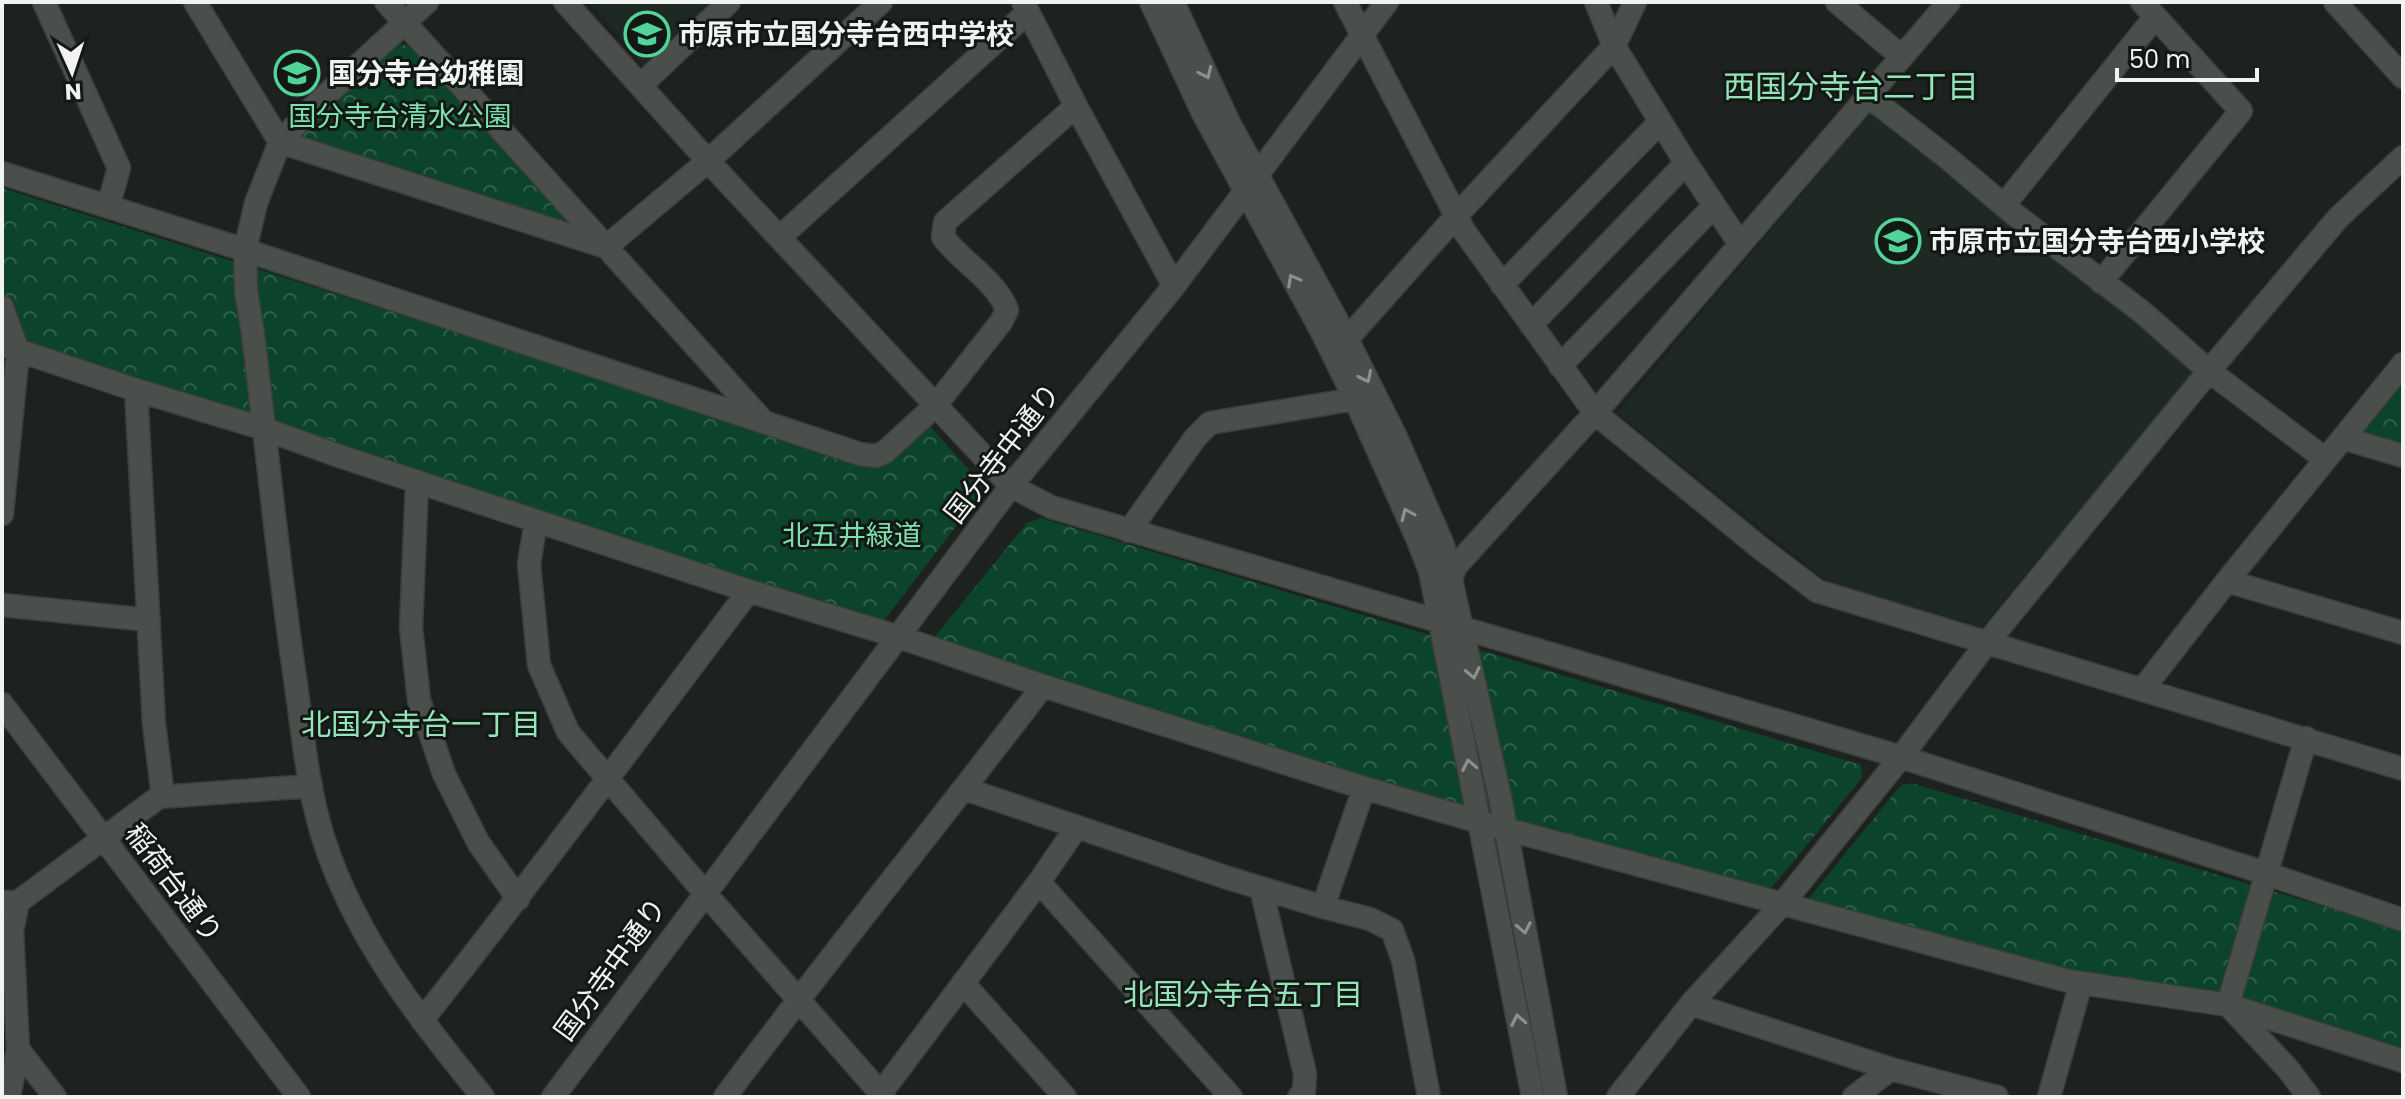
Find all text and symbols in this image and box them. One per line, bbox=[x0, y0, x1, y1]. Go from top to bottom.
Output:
school or university icon: 市原市立国分寺台西中学校 bbox=[623, 10, 671, 58]
place label: 市原市立国分寺台西中学校 bbox=[678, 15, 1014, 54]
north arrow bbox=[32, 32, 112, 112]
scale bar bbox=[2117, 32, 2257, 82]
text: 50 m bbox=[2129, 43, 2190, 76]
school or university icon: 国分寺台幼稚園 bbox=[273, 49, 321, 97]
place label: 国分寺台幼稚園 bbox=[328, 54, 524, 93]
one-way arrow bbox=[1196, 64, 1212, 79]
district label: 西国分寺台二丁目 bbox=[1723, 64, 1979, 109]
text: N bbox=[64, 76, 82, 107]
park label: 国分寺台清水公園 bbox=[288, 97, 512, 136]
school or university icon: 市原市立国分寺台西小学校 bbox=[1874, 217, 1922, 265]
place label: 市原市立国分寺台西小学校 bbox=[1929, 222, 2265, 261]
one-way arrow bbox=[1287, 274, 1303, 289]
one-way arrow bbox=[1356, 369, 1372, 383]
street label: 国分寺中通り bbox=[935, 375, 1069, 532]
one-way arrow bbox=[1400, 507, 1416, 522]
park label: 北五井緑道 bbox=[782, 516, 922, 555]
one-way arrow bbox=[1464, 665, 1481, 679]
district label: 北国分寺台一丁目 bbox=[301, 703, 541, 746]
one-way arrow bbox=[1461, 759, 1478, 772]
street label: 稲荷台通り bbox=[116, 816, 231, 951]
street label: 国分寺中通り bbox=[545, 890, 676, 1049]
one-way arrow bbox=[1515, 920, 1532, 934]
district label: 北国分寺台五丁目 bbox=[1123, 973, 1363, 1016]
one-way arrow bbox=[1511, 1014, 1528, 1027]

